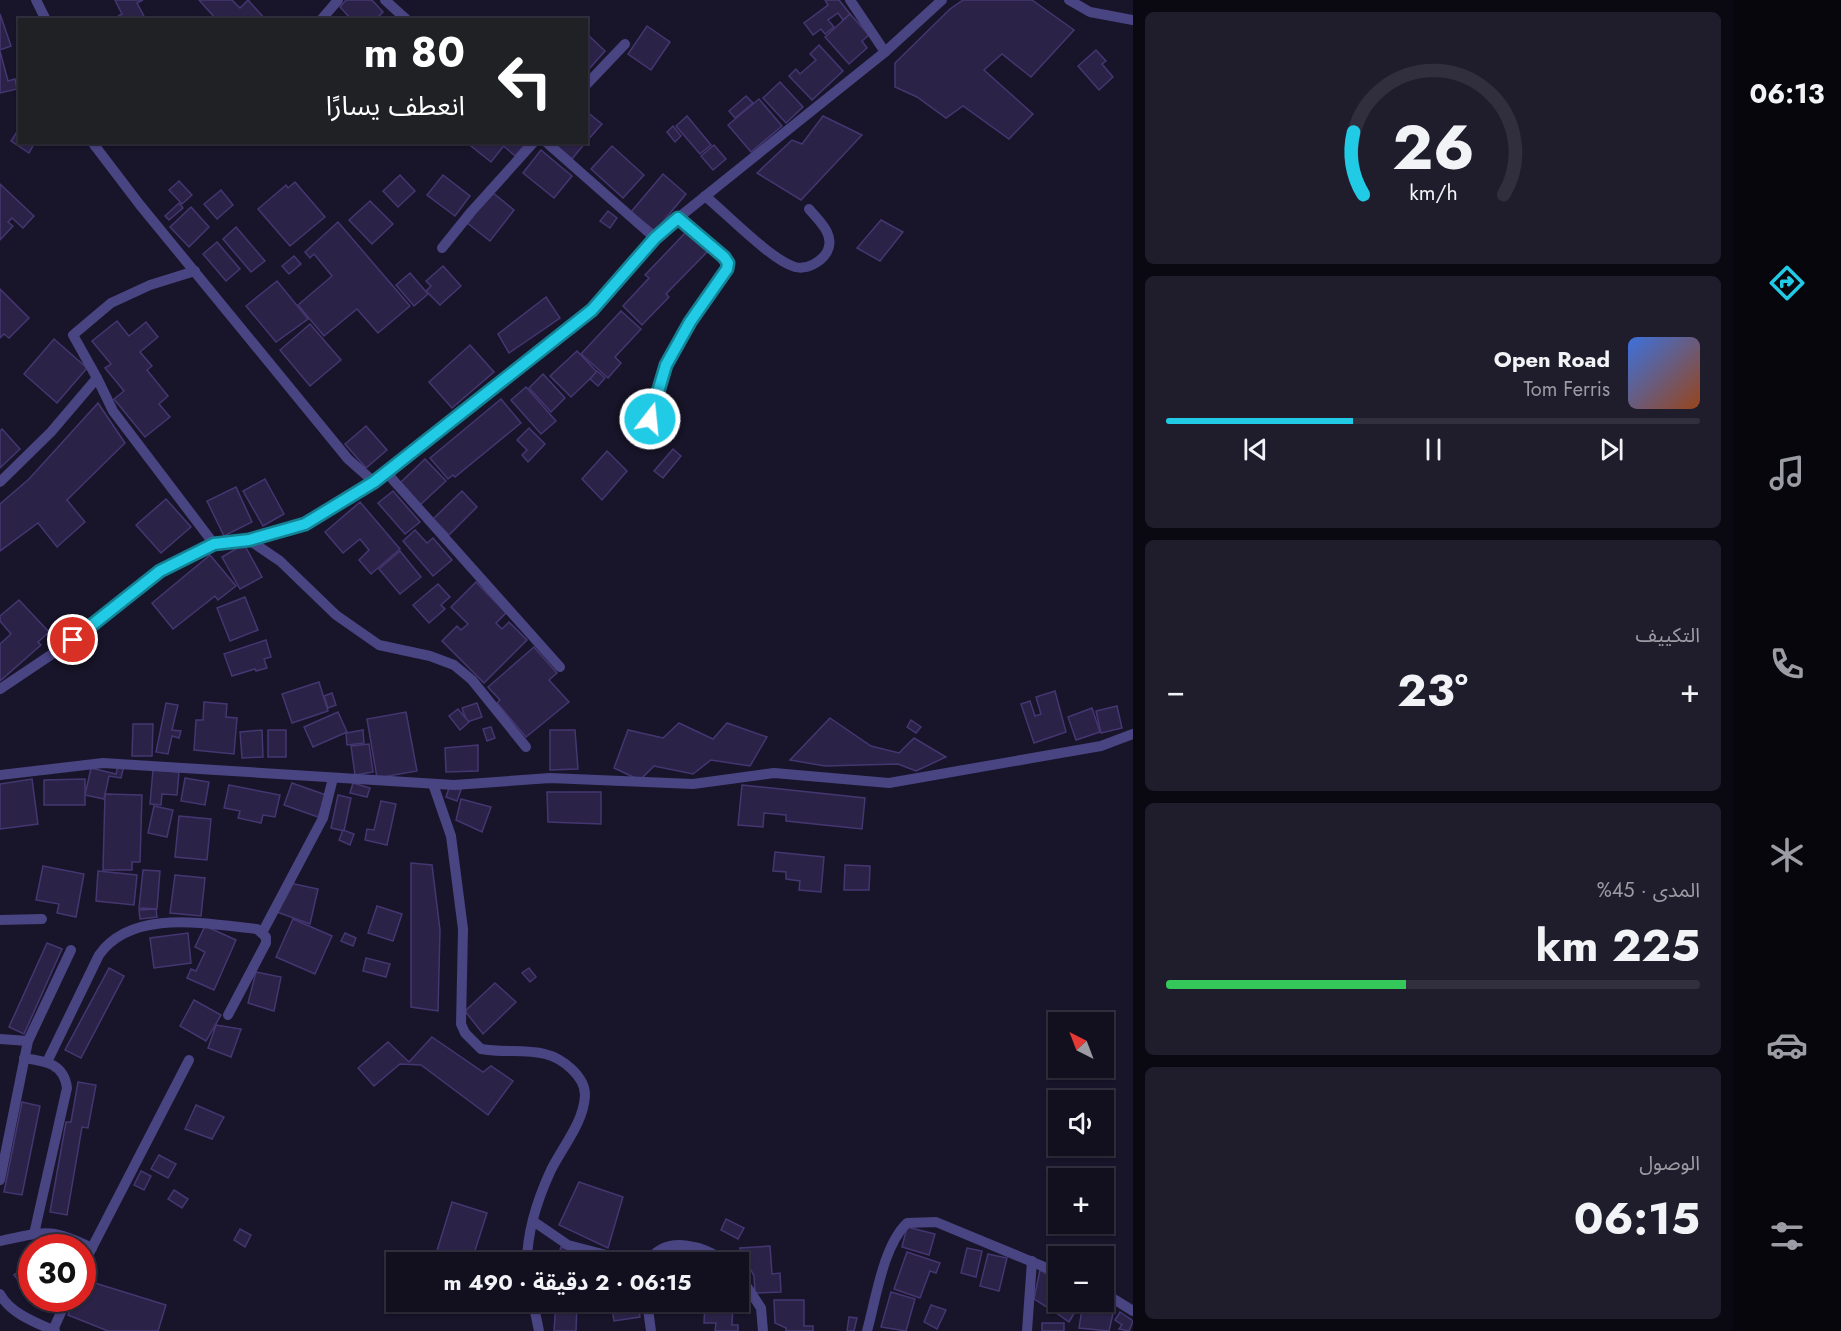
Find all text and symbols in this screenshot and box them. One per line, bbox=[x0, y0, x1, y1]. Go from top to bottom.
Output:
text: 80 m bbox=[364, 22, 465, 83]
icon: left bbox=[486, 42, 564, 120]
text: 06:13 bbox=[1749, 74, 1825, 113]
text: انعطف يسارًا bbox=[326, 86, 465, 125]
text: 26 bbox=[1392, 102, 1474, 192]
text: km/h bbox=[1409, 177, 1457, 208]
icon: directions bbox=[1766, 262, 1808, 304]
text: Open Road bbox=[1494, 343, 1610, 375]
text: Tom Ferris bbox=[1524, 375, 1610, 404]
position arrow bbox=[618, 387, 682, 451]
icon: previous bbox=[1239, 433, 1272, 466]
icon: pause bbox=[1417, 433, 1450, 466]
icon: next bbox=[1595, 433, 1628, 466]
icon: music bbox=[1766, 452, 1808, 494]
pin bbox=[47, 614, 98, 665]
text: التكييف bbox=[1636, 621, 1700, 650]
icon: arrive bbox=[56, 623, 89, 656]
icon: phone bbox=[1766, 643, 1808, 685]
text: 23° bbox=[1397, 658, 1468, 723]
text: − bbox=[1166, 667, 1185, 714]
text: + bbox=[1680, 667, 1700, 714]
icon: climate bbox=[1766, 834, 1808, 876]
text: المدى · 45% bbox=[1597, 876, 1700, 905]
text: 225 km bbox=[1536, 913, 1700, 978]
north arrow bbox=[1048, 1012, 1114, 1078]
map controls bbox=[1048, 1012, 1114, 1312]
icon: car bbox=[1766, 1024, 1808, 1066]
button: sound bbox=[1048, 1090, 1114, 1156]
text: الوصول bbox=[1639, 1149, 1700, 1178]
button: + bbox=[1048, 1168, 1114, 1234]
text: 06:15 bbox=[1574, 1186, 1700, 1251]
icon: filters bbox=[1766, 1215, 1808, 1257]
speed limit sign: 30 bbox=[18, 1234, 96, 1312]
button: − bbox=[1048, 1246, 1114, 1312]
text: 06:15 · 2 دقيقة · 490 m bbox=[443, 1266, 692, 1298]

